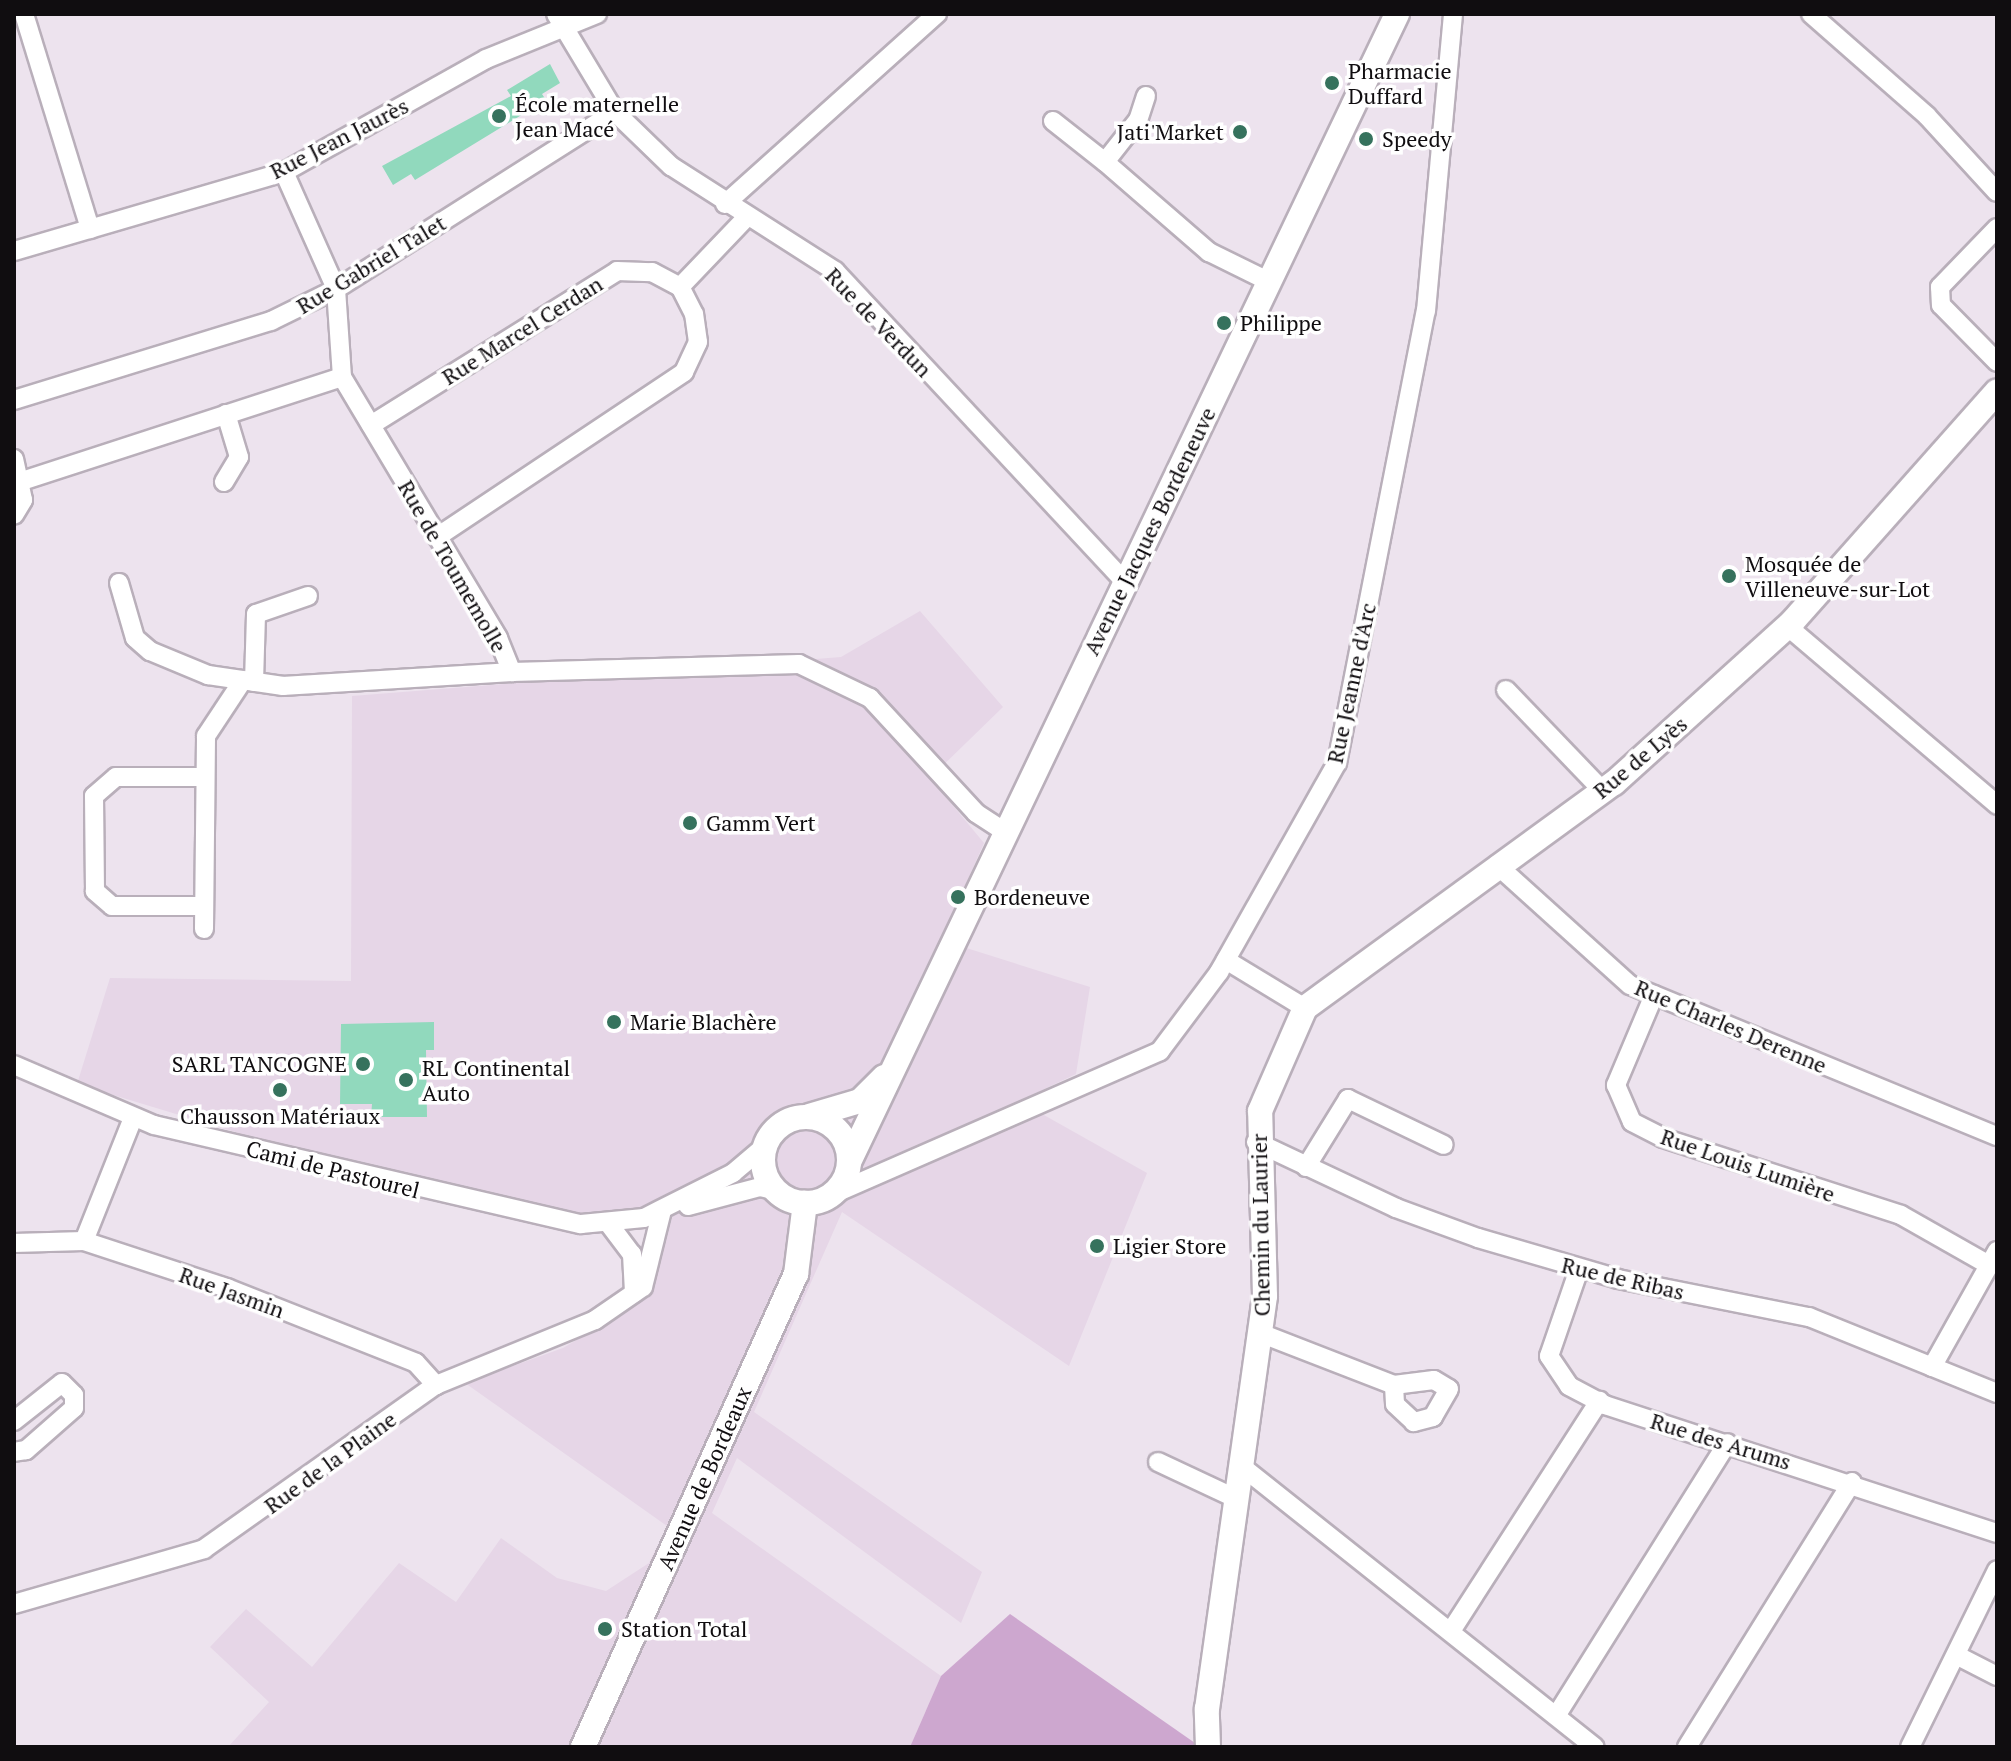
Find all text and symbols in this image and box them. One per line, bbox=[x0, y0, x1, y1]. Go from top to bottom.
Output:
place label: Pharmacie Duffard bbox=[1348, 57, 1452, 108]
marker: Pharmacie Duffard bbox=[1323, 74, 1341, 92]
place label: École maternelle Jean Macé bbox=[515, 90, 679, 142]
street label: Rue Jean Jaurès bbox=[266, 92, 412, 184]
marker: École maternelle Jean Macé bbox=[490, 107, 508, 125]
place label: Jati'Market bbox=[1117, 119, 1224, 145]
marker: Jati'Market bbox=[1231, 123, 1249, 141]
place label: Speedy bbox=[1382, 126, 1452, 152]
marker: Speedy bbox=[1357, 130, 1375, 148]
street label: Rue Gabriel Talet bbox=[292, 209, 450, 319]
street label: Rue de Verdun bbox=[820, 262, 938, 382]
street label: Rue Marcel Cerdan bbox=[437, 270, 607, 390]
place label: Philippe bbox=[1240, 310, 1322, 336]
marker: Philippe bbox=[1215, 314, 1233, 332]
street label: Avenue Jacques Bordeneuve bbox=[1077, 403, 1221, 659]
street label: Rue de Toumemolle bbox=[393, 475, 513, 657]
place label: Mosquée de Villeneuve-sur-Lot bbox=[1745, 550, 1930, 602]
marker: Mosquée de Villeneuve-sur-Lot bbox=[1720, 567, 1738, 585]
street label: Rue Jeanne d'Arc bbox=[1321, 600, 1381, 766]
street label: Rue de Lyès bbox=[1588, 710, 1692, 804]
place label: Gamm Vert bbox=[706, 810, 816, 836]
marker: Gamm Vert bbox=[681, 814, 699, 832]
place label: Bordeneuve bbox=[974, 884, 1090, 910]
marker: Bordeneuve bbox=[949, 888, 967, 906]
street label: Rue Charles Derenne bbox=[1631, 974, 1831, 1078]
place label: Marie Blachère bbox=[630, 1009, 777, 1035]
marker: Marie Blachère bbox=[605, 1013, 623, 1031]
place label: SARL TANCOGNE bbox=[172, 1051, 347, 1077]
place label: RL Continental Auto bbox=[422, 1054, 570, 1106]
marker: SARL TANCOGNE bbox=[354, 1055, 372, 1073]
marker: RL Continental Auto bbox=[397, 1071, 415, 1089]
marker: Chausson Matériaux bbox=[271, 1081, 289, 1099]
place label: Chausson Matériaux bbox=[180, 1103, 380, 1129]
street label: Rue Louis Lumière bbox=[1658, 1123, 1838, 1207]
street label: Chemin du Laurier bbox=[1245, 1133, 1275, 1317]
street label: Cami de Pastourel bbox=[244, 1135, 422, 1203]
place label: Ligier Store bbox=[1113, 1233, 1226, 1259]
marker: Ligier Store bbox=[1088, 1237, 1106, 1255]
street label: Rue de Ribas bbox=[1559, 1251, 1687, 1305]
street label: Rue Jasmin bbox=[176, 1261, 288, 1323]
street label: Avenue de Bordeaux bbox=[652, 1382, 756, 1574]
street label: Rue de la Plaine bbox=[259, 1405, 401, 1519]
street label: Rue des Arums bbox=[1647, 1407, 1795, 1475]
place label: Station Total bbox=[621, 1616, 747, 1642]
marker: Station Total bbox=[596, 1620, 614, 1638]

